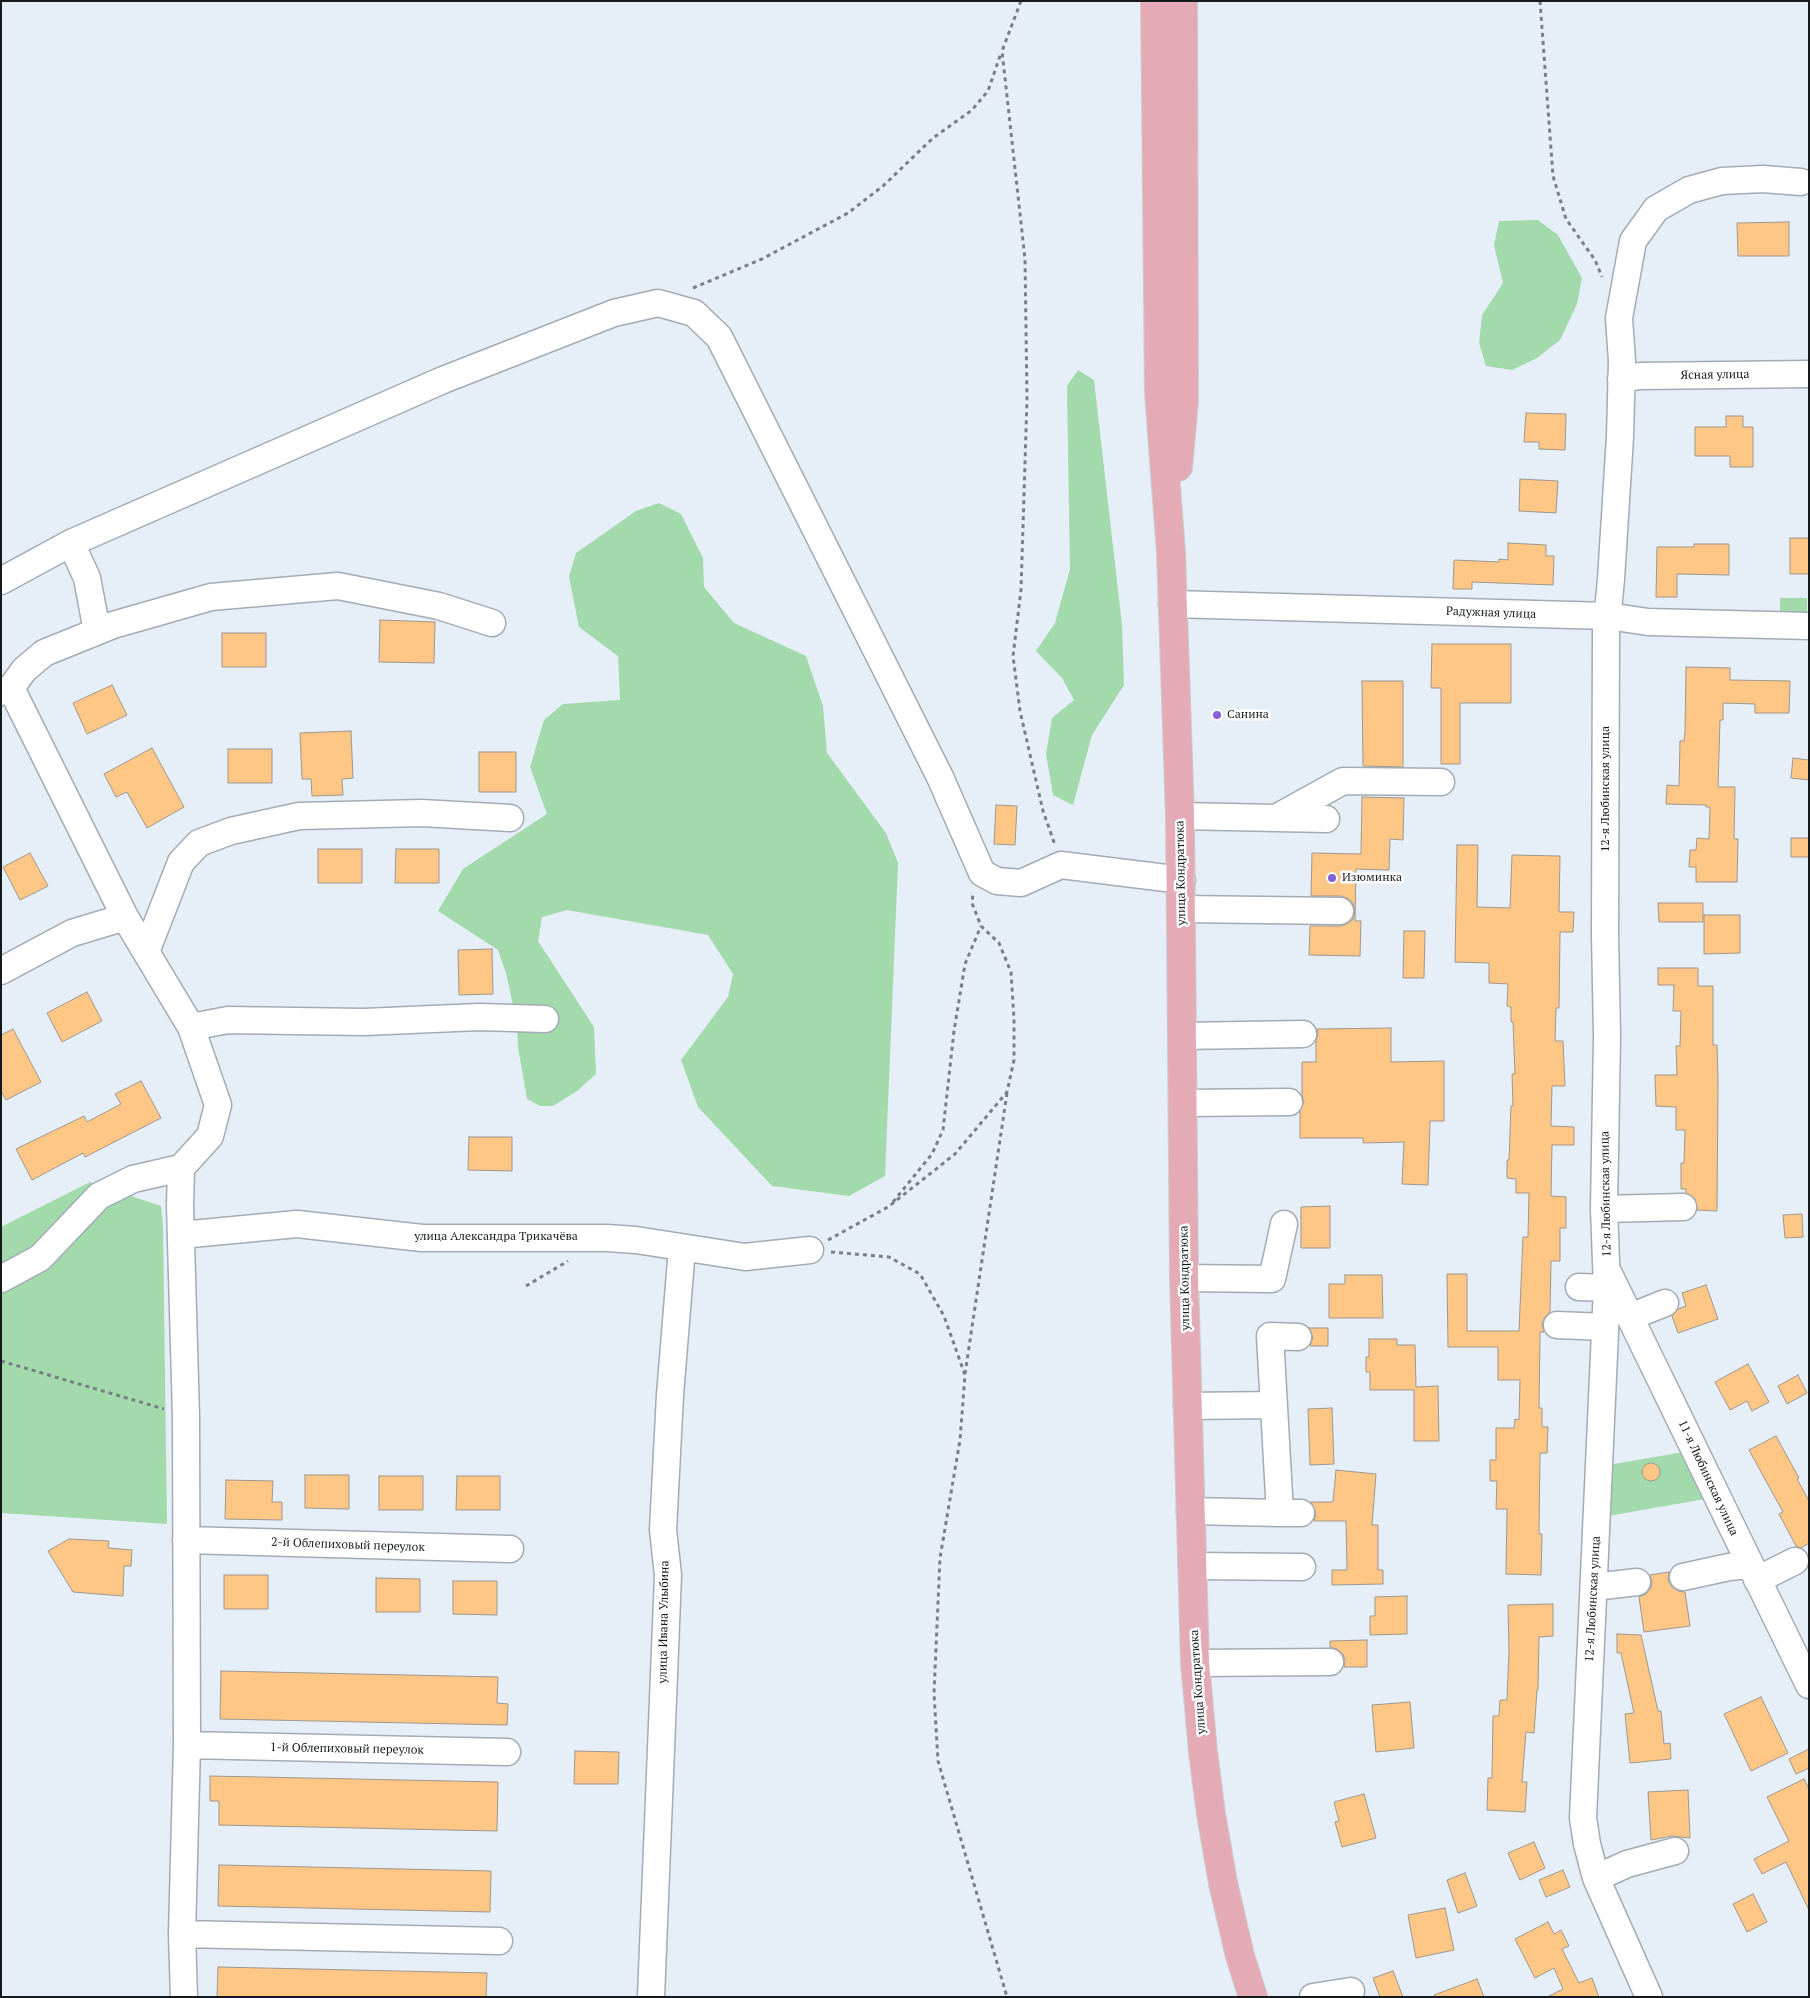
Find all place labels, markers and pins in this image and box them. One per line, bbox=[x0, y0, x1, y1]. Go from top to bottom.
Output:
place label: Санина bbox=[1227, 708, 1269, 722]
marker: Санина bbox=[1211, 709, 1223, 721]
place label: Изюминка bbox=[1342, 871, 1402, 885]
marker: Изюминка bbox=[1326, 872, 1338, 884]

